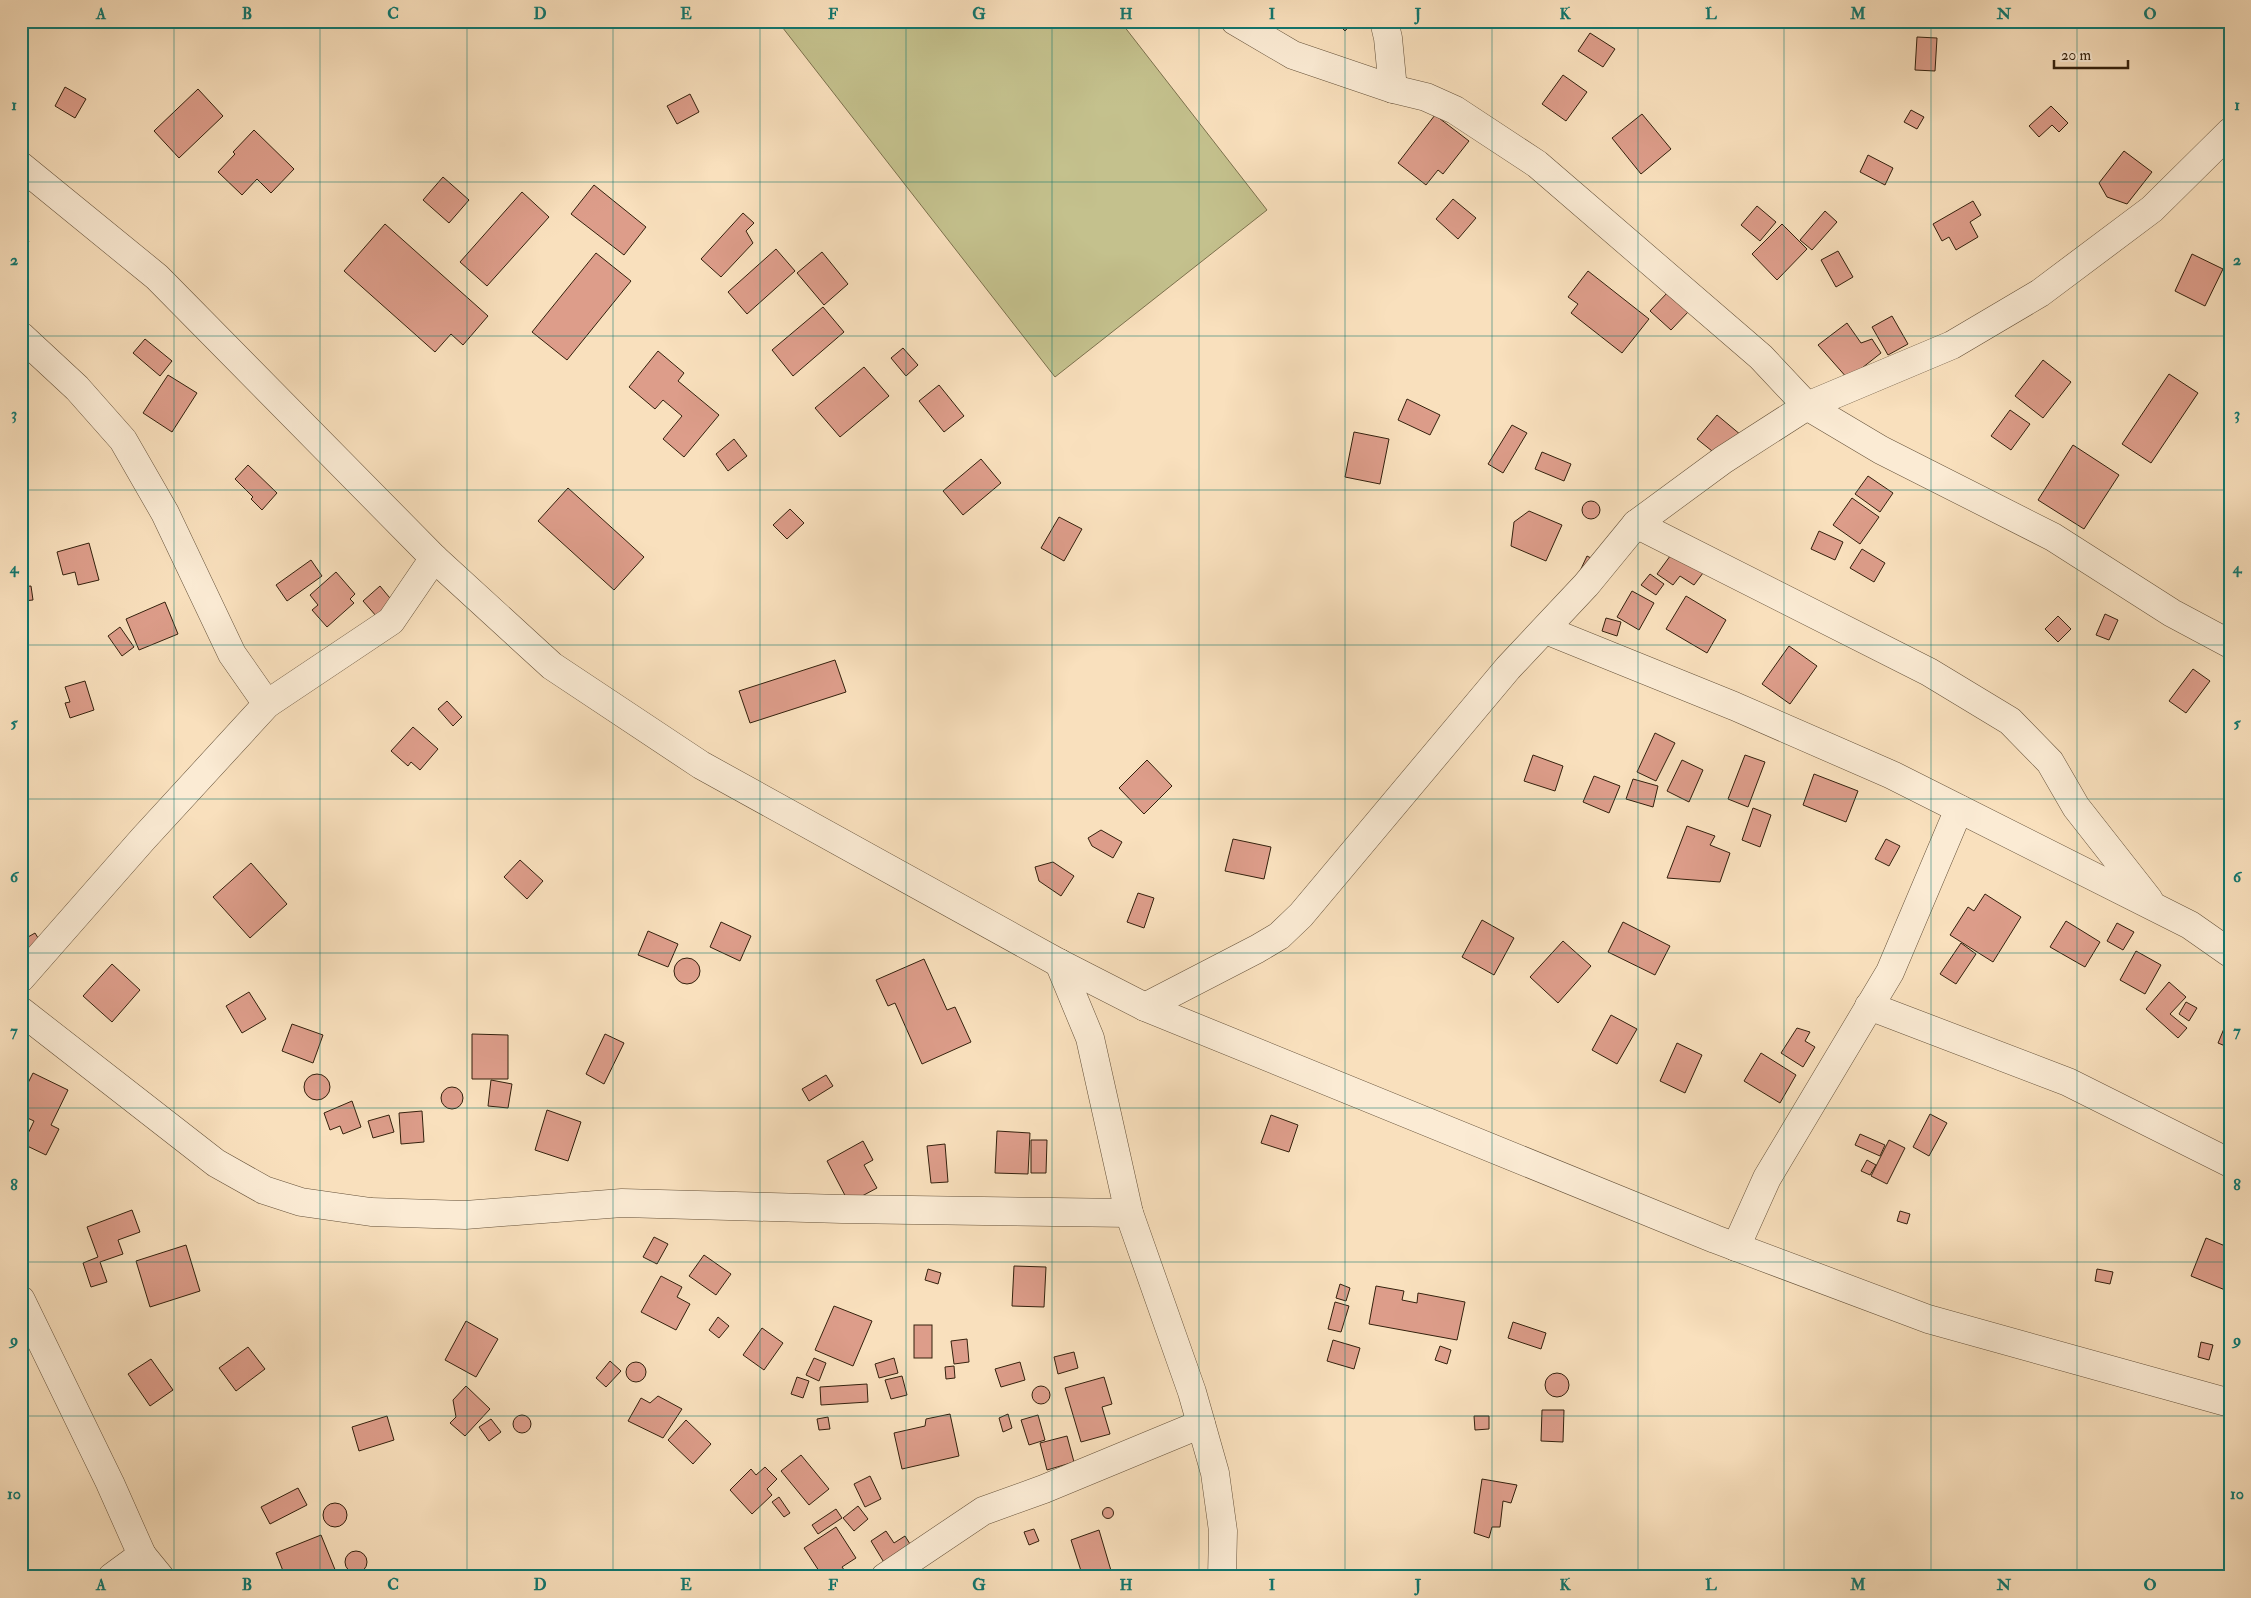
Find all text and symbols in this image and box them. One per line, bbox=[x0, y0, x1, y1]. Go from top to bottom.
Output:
text: A bbox=[95, 4, 107, 24]
text: B bbox=[242, 4, 252, 24]
text: C bbox=[387, 4, 399, 24]
text: D bbox=[533, 4, 547, 24]
text: E bbox=[680, 4, 692, 24]
text: F bbox=[828, 4, 838, 24]
text: G bbox=[972, 4, 986, 24]
text: H bbox=[1119, 4, 1133, 24]
text: I bbox=[1269, 4, 1276, 24]
text: J bbox=[1414, 4, 1422, 25]
text: K bbox=[1559, 4, 1571, 24]
text: L bbox=[1705, 4, 1717, 24]
text: M bbox=[1849, 4, 1866, 24]
text: N bbox=[1996, 4, 2012, 24]
text: O bbox=[2143, 4, 2157, 24]
scale bar bbox=[2054, 38, 2127, 70]
text: 20 m bbox=[2061, 46, 2091, 65]
text: 1 bbox=[11, 95, 17, 115]
text: 1 bbox=[2234, 95, 2240, 115]
text: 2 bbox=[10, 250, 18, 270]
text: 2 bbox=[2233, 250, 2241, 270]
text: 3 bbox=[11, 404, 17, 424]
text: 3 bbox=[2234, 404, 2240, 424]
text: 4 bbox=[9, 558, 20, 578]
text: 4 bbox=[2232, 558, 2243, 578]
text: 5 bbox=[10, 713, 18, 733]
text: 5 bbox=[2233, 713, 2241, 733]
text: 6 bbox=[10, 867, 20, 887]
text: 6 bbox=[2233, 867, 2243, 887]
text: 7 bbox=[10, 1021, 18, 1041]
text: 7 bbox=[2233, 1021, 2241, 1041]
text: 8 bbox=[10, 1175, 18, 1195]
text: 8 bbox=[2233, 1175, 2241, 1195]
text: 9 bbox=[8, 1330, 18, 1350]
text: 9 bbox=[2231, 1330, 2241, 1350]
text: 10 bbox=[7, 1484, 21, 1504]
text: 10 bbox=[2230, 1484, 2244, 1504]
text: A bbox=[95, 1575, 107, 1595]
text: B bbox=[242, 1575, 252, 1595]
text: C bbox=[387, 1575, 399, 1595]
text: D bbox=[533, 1575, 547, 1595]
text: E bbox=[680, 1575, 692, 1595]
text: F bbox=[828, 1575, 838, 1595]
text: G bbox=[972, 1575, 986, 1595]
text: H bbox=[1119, 1575, 1133, 1595]
text: I bbox=[1269, 1575, 1276, 1595]
text: J bbox=[1414, 1575, 1422, 1596]
text: K bbox=[1559, 1575, 1571, 1595]
text: L bbox=[1705, 1575, 1717, 1595]
text: M bbox=[1849, 1575, 1866, 1595]
text: N bbox=[1996, 1575, 2012, 1595]
text: O bbox=[2143, 1575, 2157, 1595]

